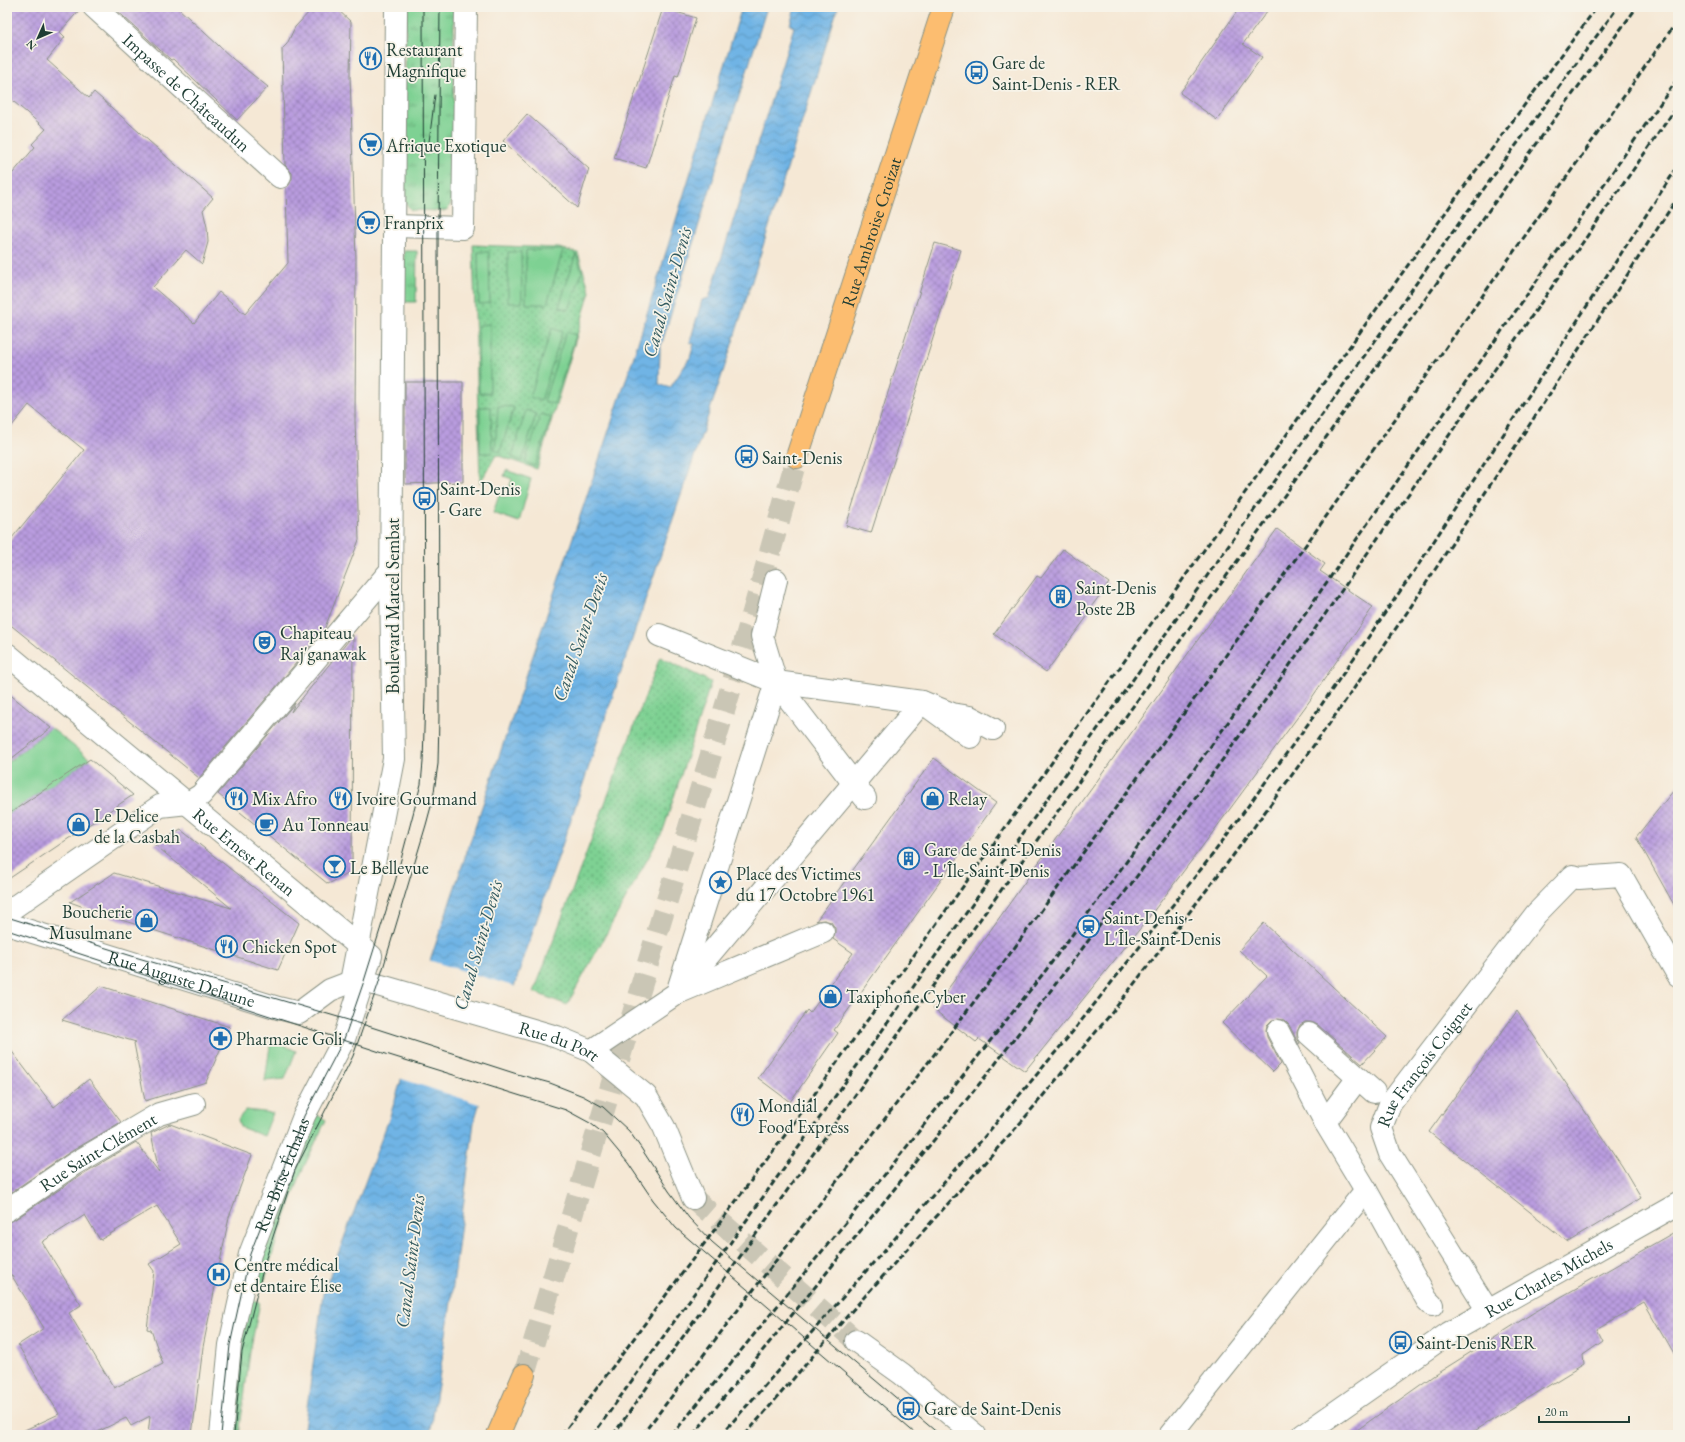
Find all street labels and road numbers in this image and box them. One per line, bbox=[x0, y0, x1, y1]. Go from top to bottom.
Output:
street label: Impasse de Châteaudun bbox=[118, 28, 256, 157]
street label: Rue Ambroise Croizat bbox=[835, 154, 906, 310]
street label: Boulevard Marcel Sembat bbox=[381, 518, 404, 694]
street label: Rue Ernest Renan bbox=[189, 802, 301, 901]
street label: Rue Auguste Delaune bbox=[106, 945, 258, 1012]
street label: Rue François Coignet bbox=[1371, 996, 1477, 1130]
street label: Rue du Port bbox=[517, 1015, 606, 1066]
street label: Rue Saint-Clément bbox=[35, 1107, 161, 1196]
street label: Rue Brise Échalas bbox=[248, 1114, 314, 1235]
street label: Rue Charles Michels bbox=[1480, 1232, 1617, 1322]

